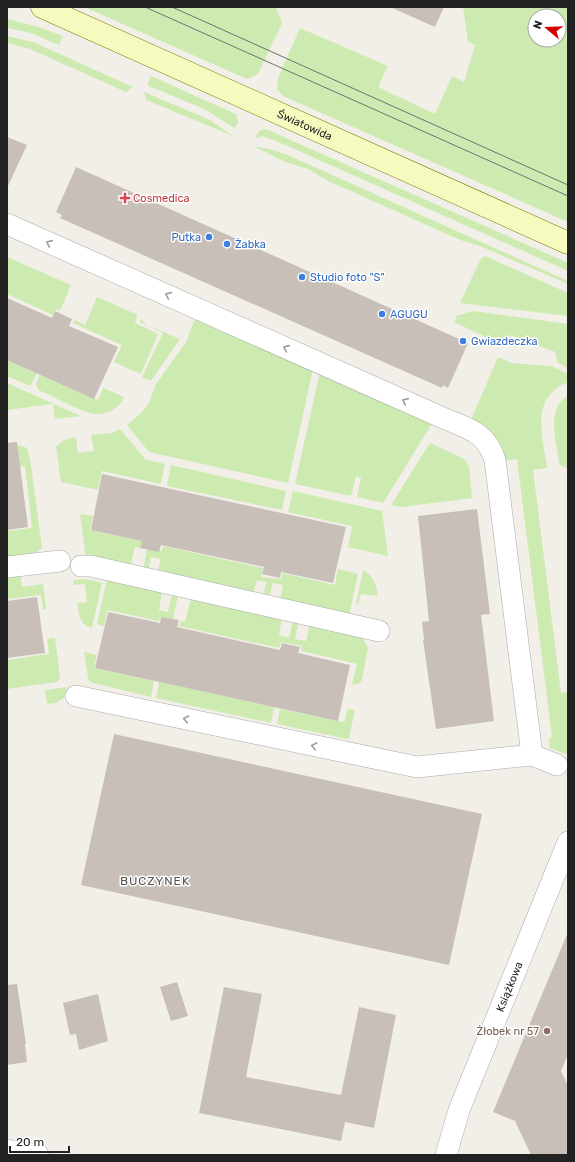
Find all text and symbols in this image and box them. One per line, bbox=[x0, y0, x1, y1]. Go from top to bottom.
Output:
north arrow bbox=[527, 8, 567, 48]
text: N bbox=[531, 19, 545, 31]
street label: Światowida bbox=[275, 107, 334, 143]
place label: Cosmedica bbox=[133, 192, 190, 205]
marker: Cosmedica bbox=[120, 193, 130, 203]
place label: Putka bbox=[171, 231, 201, 244]
marker: Putka bbox=[204, 232, 214, 242]
place label: Żabka bbox=[235, 237, 266, 251]
one-way arrow bbox=[45, 239, 52, 247]
marker: Żabka bbox=[222, 239, 232, 249]
place label: Studio foto "S" bbox=[310, 271, 385, 284]
marker: Studio foto "S" bbox=[297, 272, 307, 282]
one-way arrow bbox=[164, 292, 172, 300]
place label: AGUGU bbox=[390, 308, 428, 321]
marker: AGUGU bbox=[377, 309, 387, 319]
place label: Gwiazdeczka bbox=[471, 335, 538, 348]
marker: Gwiazdeczka bbox=[458, 336, 468, 346]
one-way arrow bbox=[283, 345, 291, 353]
one-way arrow bbox=[402, 398, 409, 406]
one-way arrow bbox=[183, 716, 190, 724]
one-way arrow bbox=[310, 742, 317, 751]
district label: BUCZYNEK bbox=[120, 874, 190, 888]
street label: Książkowa bbox=[494, 960, 526, 1014]
place label: Żłobek nr 57 bbox=[477, 1024, 539, 1038]
marker: Żłobek nr 57 bbox=[542, 1026, 552, 1036]
scale bar bbox=[10, 1128, 69, 1154]
text: 20 m bbox=[16, 1135, 44, 1149]

